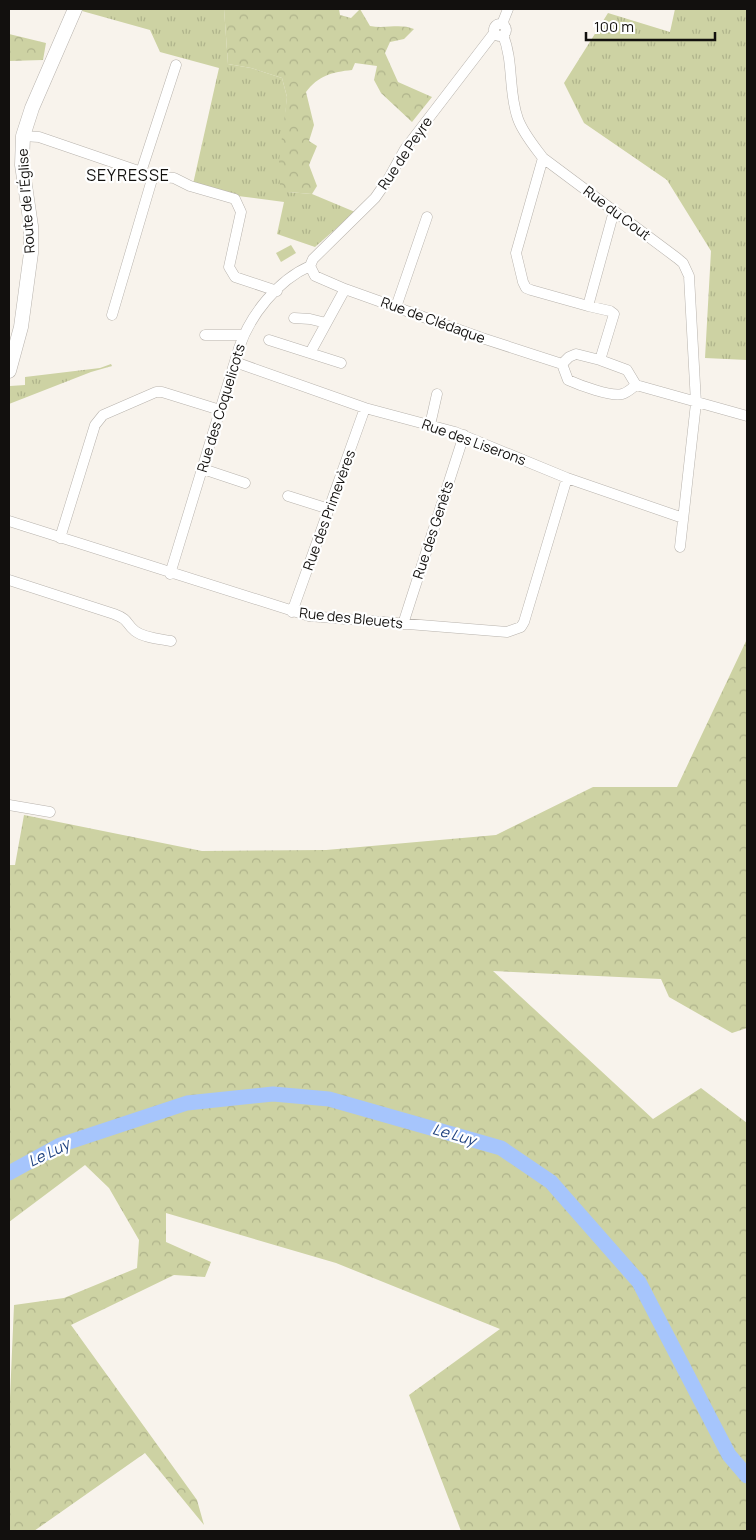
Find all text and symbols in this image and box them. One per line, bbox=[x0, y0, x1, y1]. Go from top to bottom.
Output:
scale bar bbox=[586, 10, 715, 42]
text: 100 m bbox=[594, 16, 634, 37]
street label: Rue de Peyre bbox=[373, 112, 436, 193]
street label: Route de l'Église bbox=[12, 148, 39, 254]
district label: SEYRESSE bbox=[86, 164, 170, 186]
street label: Rue du Cout bbox=[580, 181, 655, 244]
street label: Rue de Clédaque bbox=[378, 292, 488, 347]
street label: Rue des Coquelicots bbox=[192, 341, 249, 474]
street label: Rue des Liserons bbox=[419, 414, 529, 469]
street label: Rue des Primevères bbox=[298, 447, 359, 573]
street label: Rue des Genêts bbox=[408, 478, 457, 581]
street label: Rue des Bleuets bbox=[298, 603, 404, 632]
water label: Le Luy bbox=[430, 1118, 480, 1151]
water label: Le Luy bbox=[24, 1133, 75, 1172]

